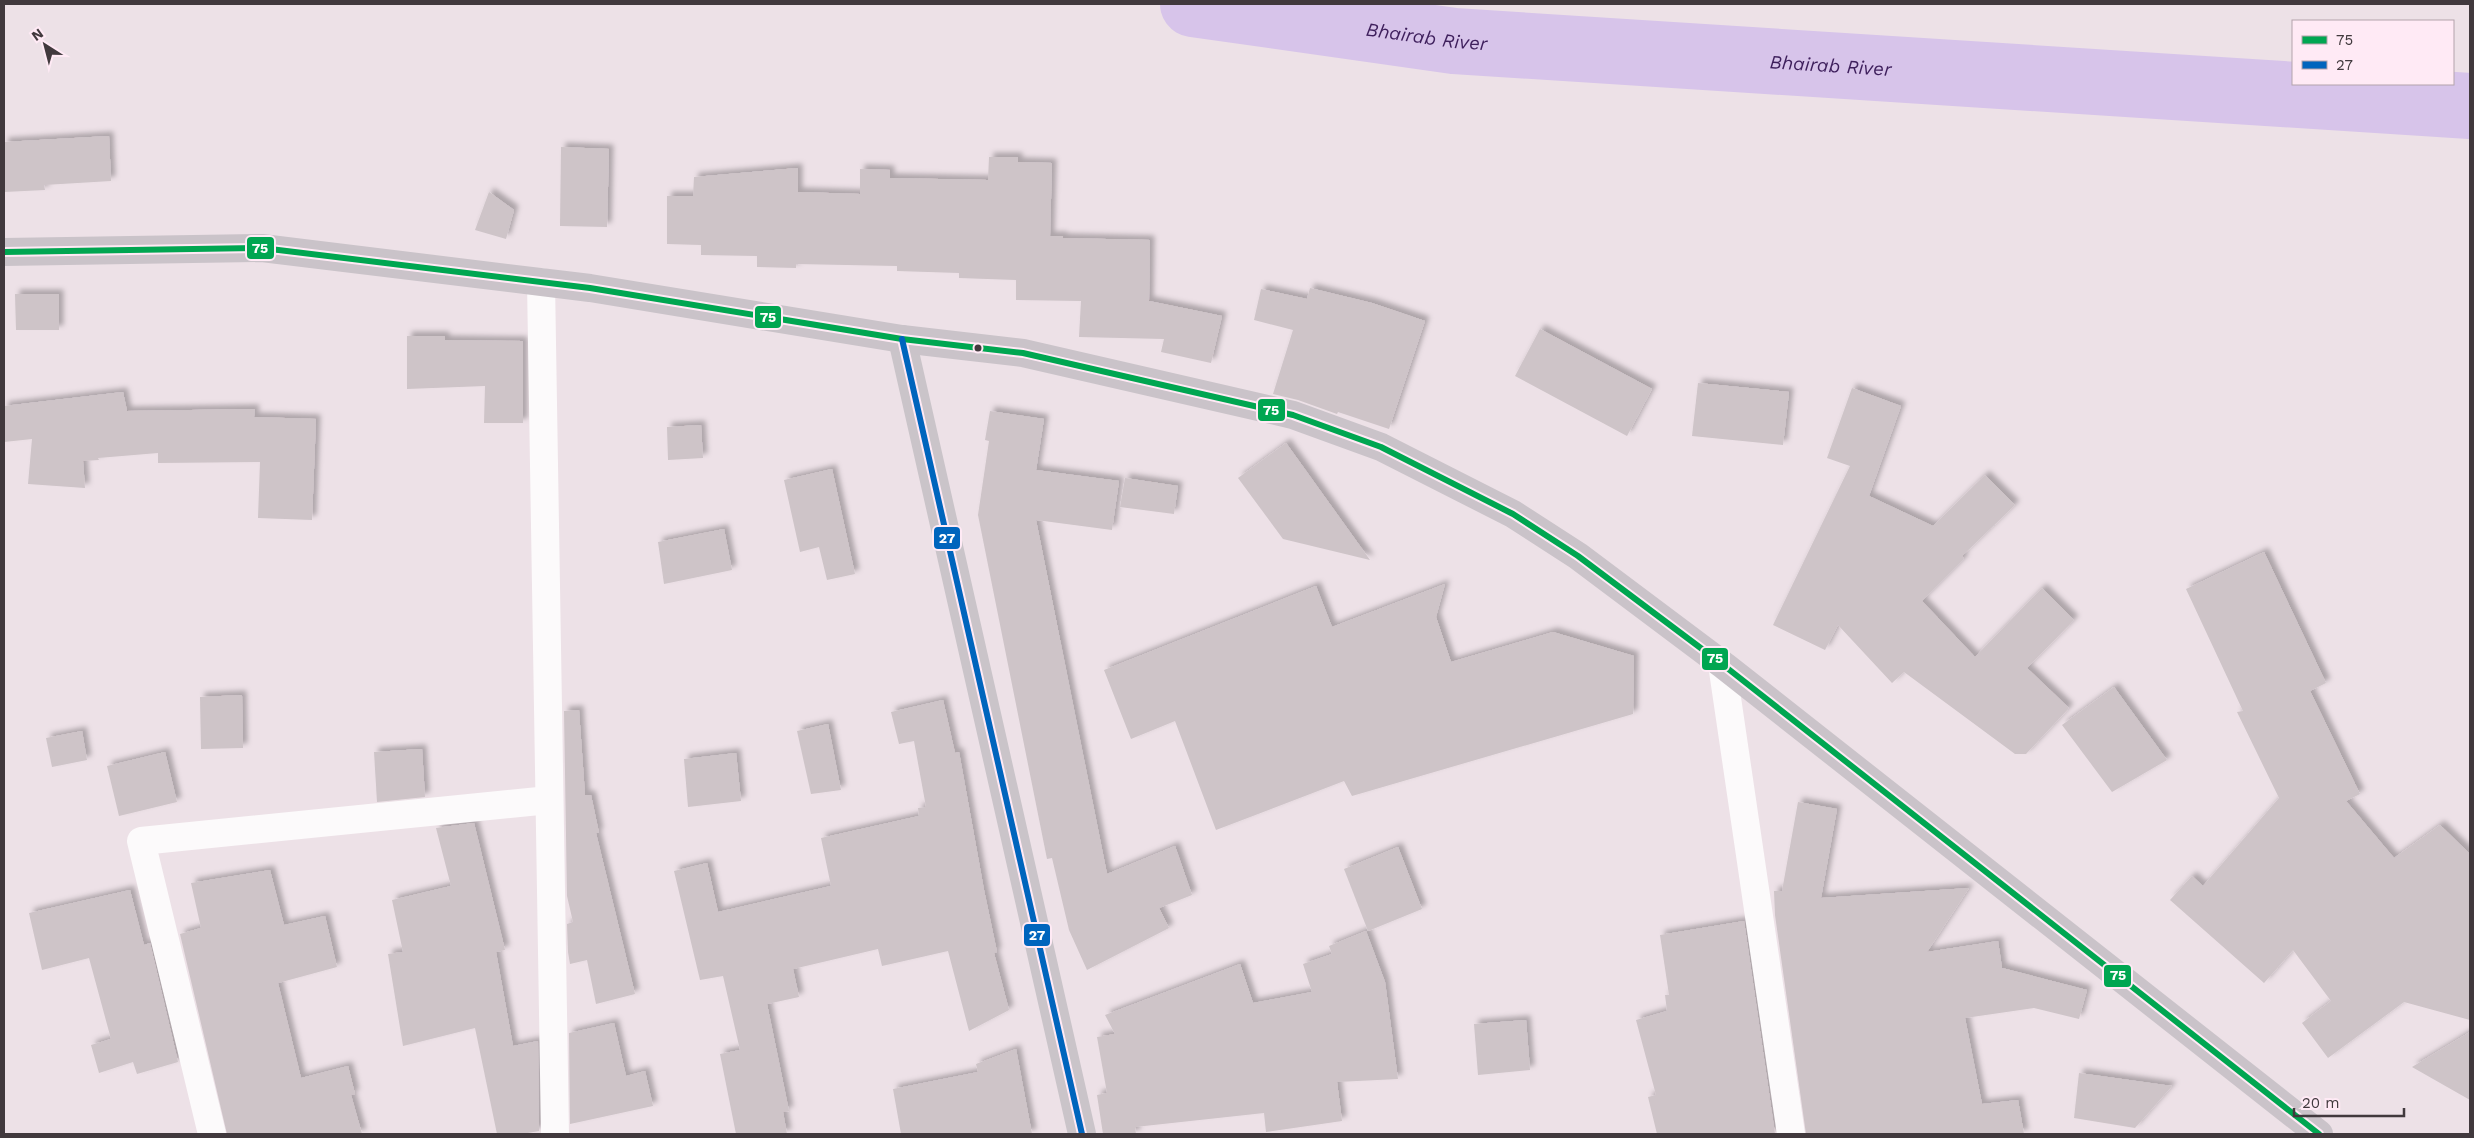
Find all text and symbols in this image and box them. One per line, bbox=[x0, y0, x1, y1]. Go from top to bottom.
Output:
water label: Bhairab River bbox=[1365, 17, 1489, 55]
north arrow bbox=[20, 20, 70, 70]
legend bbox=[2292, 20, 2454, 85]
text: N bbox=[28, 25, 46, 44]
text: 75 bbox=[2336, 31, 2353, 49]
water label: Bhairab River bbox=[1769, 50, 1893, 81]
text: 27 bbox=[2336, 56, 2353, 74]
line badge: 75 bbox=[246, 236, 275, 260]
text: 75 bbox=[252, 240, 268, 256]
line badge: 75 bbox=[754, 305, 782, 329]
text: 75 bbox=[760, 309, 776, 325]
unlabelled marker bbox=[973, 343, 983, 353]
line badge: 75 bbox=[1257, 398, 1286, 422]
text: 75 bbox=[1263, 402, 1279, 418]
line badge: 27 bbox=[933, 526, 961, 550]
text: 27 bbox=[939, 530, 956, 546]
line badge: 75 bbox=[1701, 647, 1729, 671]
text: 75 bbox=[1707, 650, 1723, 666]
line badge: 27 bbox=[1023, 923, 1051, 947]
text: 27 bbox=[1029, 927, 1046, 943]
line badge: 75 bbox=[2103, 964, 2132, 988]
text: 75 bbox=[2110, 967, 2126, 983]
scale bar bbox=[2294, 1086, 2404, 1118]
text: 20 m bbox=[2302, 1094, 2340, 1112]

